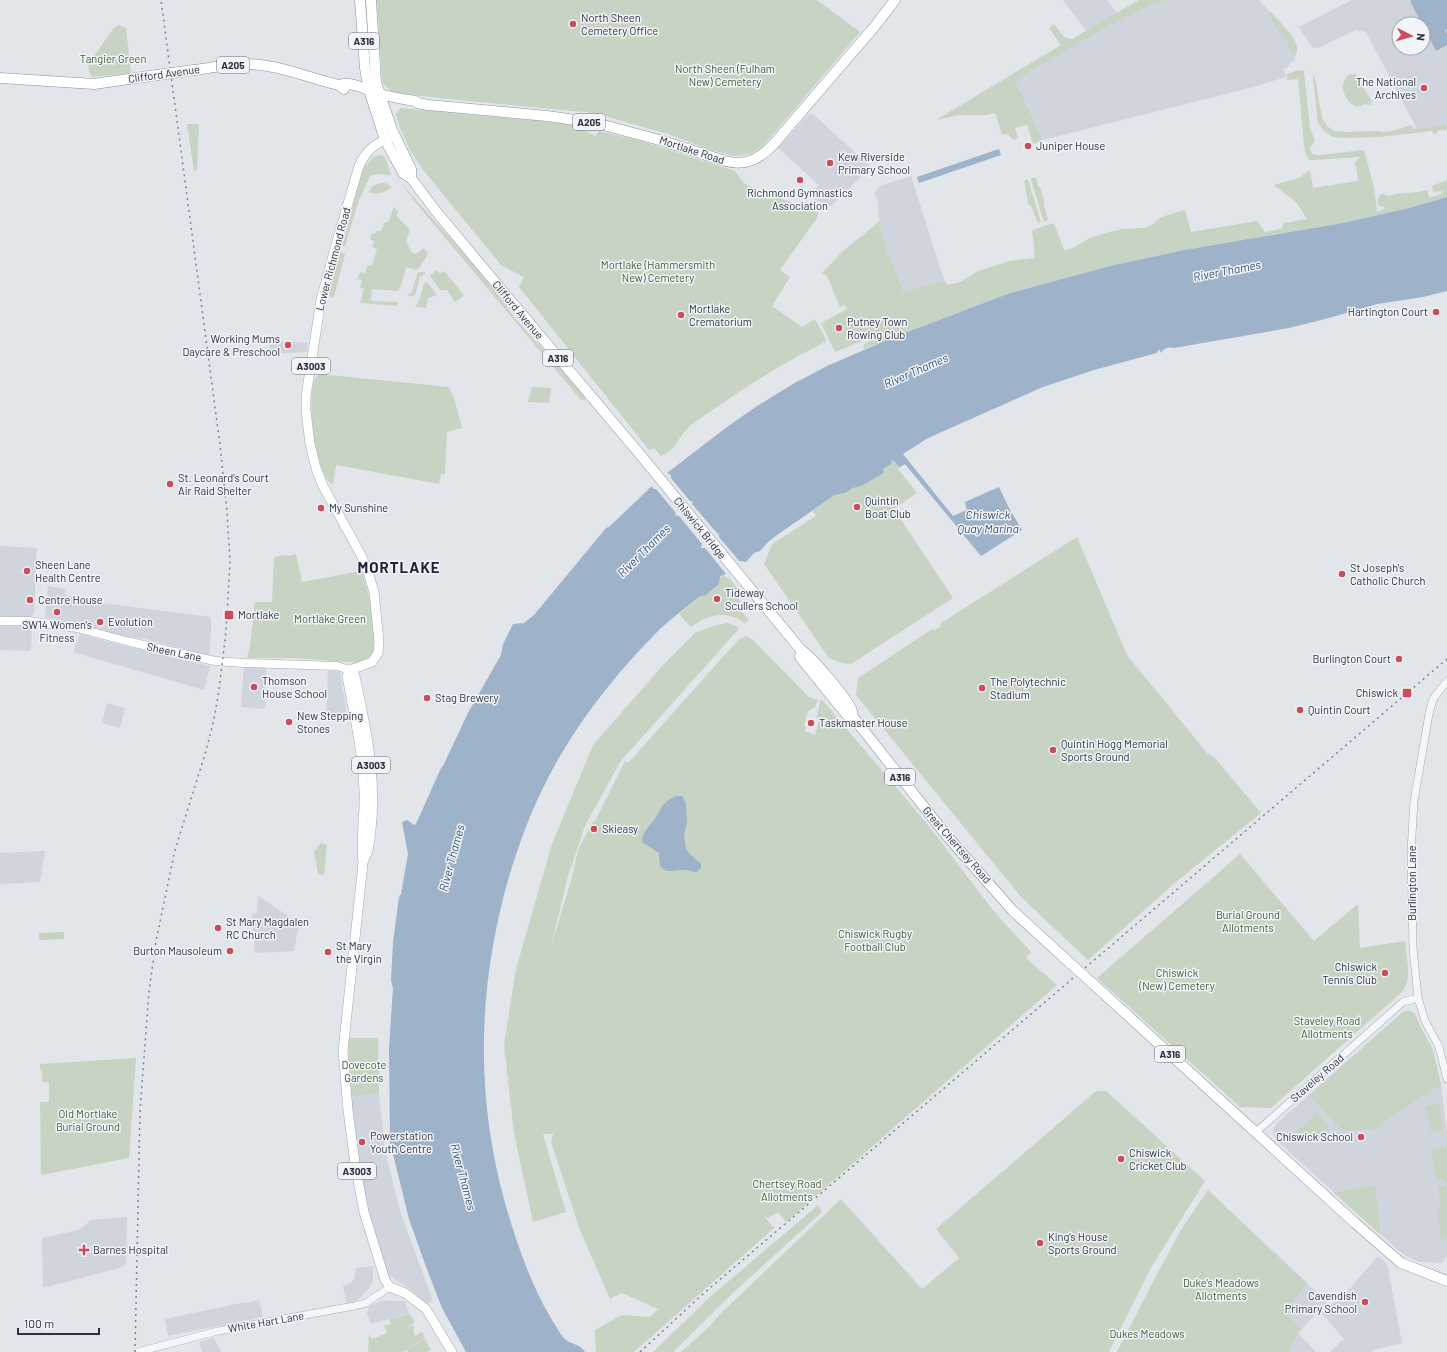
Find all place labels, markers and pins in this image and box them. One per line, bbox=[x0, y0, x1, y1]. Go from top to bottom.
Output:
place label: North Sheen Cemetery Office bbox=[581, 11, 658, 37]
marker: North Sheen Cemetery Office bbox=[568, 19, 578, 29]
place label: The National Archives bbox=[1356, 75, 1416, 101]
marker: The National Archives bbox=[1419, 83, 1429, 93]
place label: Juniper House bbox=[1036, 139, 1105, 152]
marker: Juniper House bbox=[1023, 141, 1033, 151]
place label: Kew Riverside Primary School bbox=[838, 150, 910, 176]
marker: Kew Riverside Primary School bbox=[825, 158, 835, 168]
marker: Richmond Gymnastics Association bbox=[795, 175, 805, 185]
place label: Richmond Gymnastics Association bbox=[747, 186, 853, 212]
place label: Mortlake Crematorium bbox=[689, 302, 752, 328]
place label: Hartington Court bbox=[1348, 305, 1428, 318]
marker: Hartington Court bbox=[1431, 307, 1441, 317]
marker: Mortlake Crematorium bbox=[676, 310, 686, 320]
place label: Putney Town Rowing Club bbox=[847, 315, 907, 341]
marker: Putney Town Rowing Club bbox=[834, 323, 844, 333]
place label: Working Mums Daycare & Preschool bbox=[182, 332, 280, 358]
marker: Working Mums Daycare & Preschool bbox=[283, 340, 293, 350]
place label: St. Leonard's Court Air Raid Shelter bbox=[178, 471, 269, 497]
marker: St. Leonard's Court Air Raid Shelter bbox=[165, 479, 175, 489]
place label: Quintin Boat Club bbox=[865, 494, 911, 520]
place label: My Sunshine bbox=[329, 501, 388, 514]
marker: Quintin Boat Club bbox=[852, 502, 862, 512]
marker: My Sunshine bbox=[316, 503, 326, 513]
place label: Sheen Lane Health Centre bbox=[35, 558, 101, 584]
place label: St Joseph's Catholic Church bbox=[1350, 561, 1425, 587]
marker: Sheen Lane Health Centre bbox=[22, 566, 32, 576]
marker: St Joseph's Catholic Church bbox=[1337, 569, 1347, 579]
place label: Tideway Scullers School bbox=[725, 586, 798, 612]
place label: Centre House bbox=[38, 593, 103, 606]
marker: Tideway Scullers School bbox=[712, 594, 722, 604]
marker: Centre House bbox=[25, 595, 35, 605]
marker: SW14 Women's Fitness bbox=[52, 607, 62, 617]
place label: Mortlake bbox=[238, 608, 279, 621]
marker: Mortlake bbox=[223, 609, 235, 621]
place label: Evolution bbox=[108, 615, 153, 628]
marker: Evolution bbox=[95, 617, 105, 627]
place label: SW14 Women's Fitness bbox=[22, 618, 92, 644]
place label: Burlington Court bbox=[1313, 652, 1391, 665]
marker: Burlington Court bbox=[1394, 654, 1404, 664]
place label: Thomson House School bbox=[262, 674, 327, 700]
place label: The Polytechnic Stadium bbox=[990, 675, 1066, 701]
marker: Thomson House School bbox=[249, 682, 259, 692]
marker: The Polytechnic Stadium bbox=[977, 683, 987, 693]
place label: Chiswick bbox=[1356, 686, 1398, 699]
marker: Chiswick bbox=[1401, 687, 1413, 699]
place label: Stag Brewery bbox=[435, 691, 499, 704]
marker: Stag Brewery bbox=[422, 693, 432, 703]
place label: Quintin Court bbox=[1308, 703, 1371, 716]
marker: Quintin Court bbox=[1295, 705, 1305, 715]
place label: New Stepping Stones bbox=[297, 709, 363, 735]
place label: Taskmaster House bbox=[819, 716, 908, 729]
marker: New Stepping Stones bbox=[284, 717, 294, 727]
marker: Taskmaster House bbox=[806, 718, 816, 728]
place label: Quintin Hogg Memorial Sports Ground bbox=[1061, 737, 1168, 763]
marker: Quintin Hogg Memorial Sports Ground bbox=[1048, 745, 1058, 755]
place label: Skieasy bbox=[602, 822, 638, 835]
marker: Skieasy bbox=[589, 824, 599, 834]
place label: St Mary Magdalen RC Church bbox=[226, 915, 309, 941]
marker: St Mary Magdalen RC Church bbox=[213, 923, 223, 933]
place label: St Mary the Virgin bbox=[336, 939, 382, 965]
place label: Burton Mausoleum bbox=[133, 944, 222, 957]
marker: Burton Mausoleum bbox=[225, 946, 235, 956]
marker: St Mary the Virgin bbox=[323, 947, 333, 957]
place label: Chiswick Tennis Club bbox=[1322, 960, 1377, 986]
marker: Chiswick Tennis Club bbox=[1380, 968, 1390, 978]
place label: Powerstation Youth Centre bbox=[370, 1129, 433, 1155]
place label: Chiswick School bbox=[1276, 1130, 1353, 1143]
marker: Chiswick School bbox=[1356, 1132, 1366, 1142]
marker: Powerstation Youth Centre bbox=[357, 1137, 367, 1147]
place label: Chiswick Cricket Club bbox=[1129, 1146, 1187, 1172]
marker: Chiswick Cricket Club bbox=[1116, 1154, 1126, 1164]
place label: King's House Sports Ground bbox=[1048, 1230, 1117, 1256]
marker: King's House Sports Ground bbox=[1035, 1238, 1045, 1248]
place label: Barnes Hospital bbox=[93, 1243, 168, 1256]
marker: Barnes Hospital bbox=[78, 1244, 90, 1256]
place label: Cavendish Primary School bbox=[1285, 1289, 1357, 1315]
marker: Cavendish Primary School bbox=[1360, 1297, 1370, 1307]

